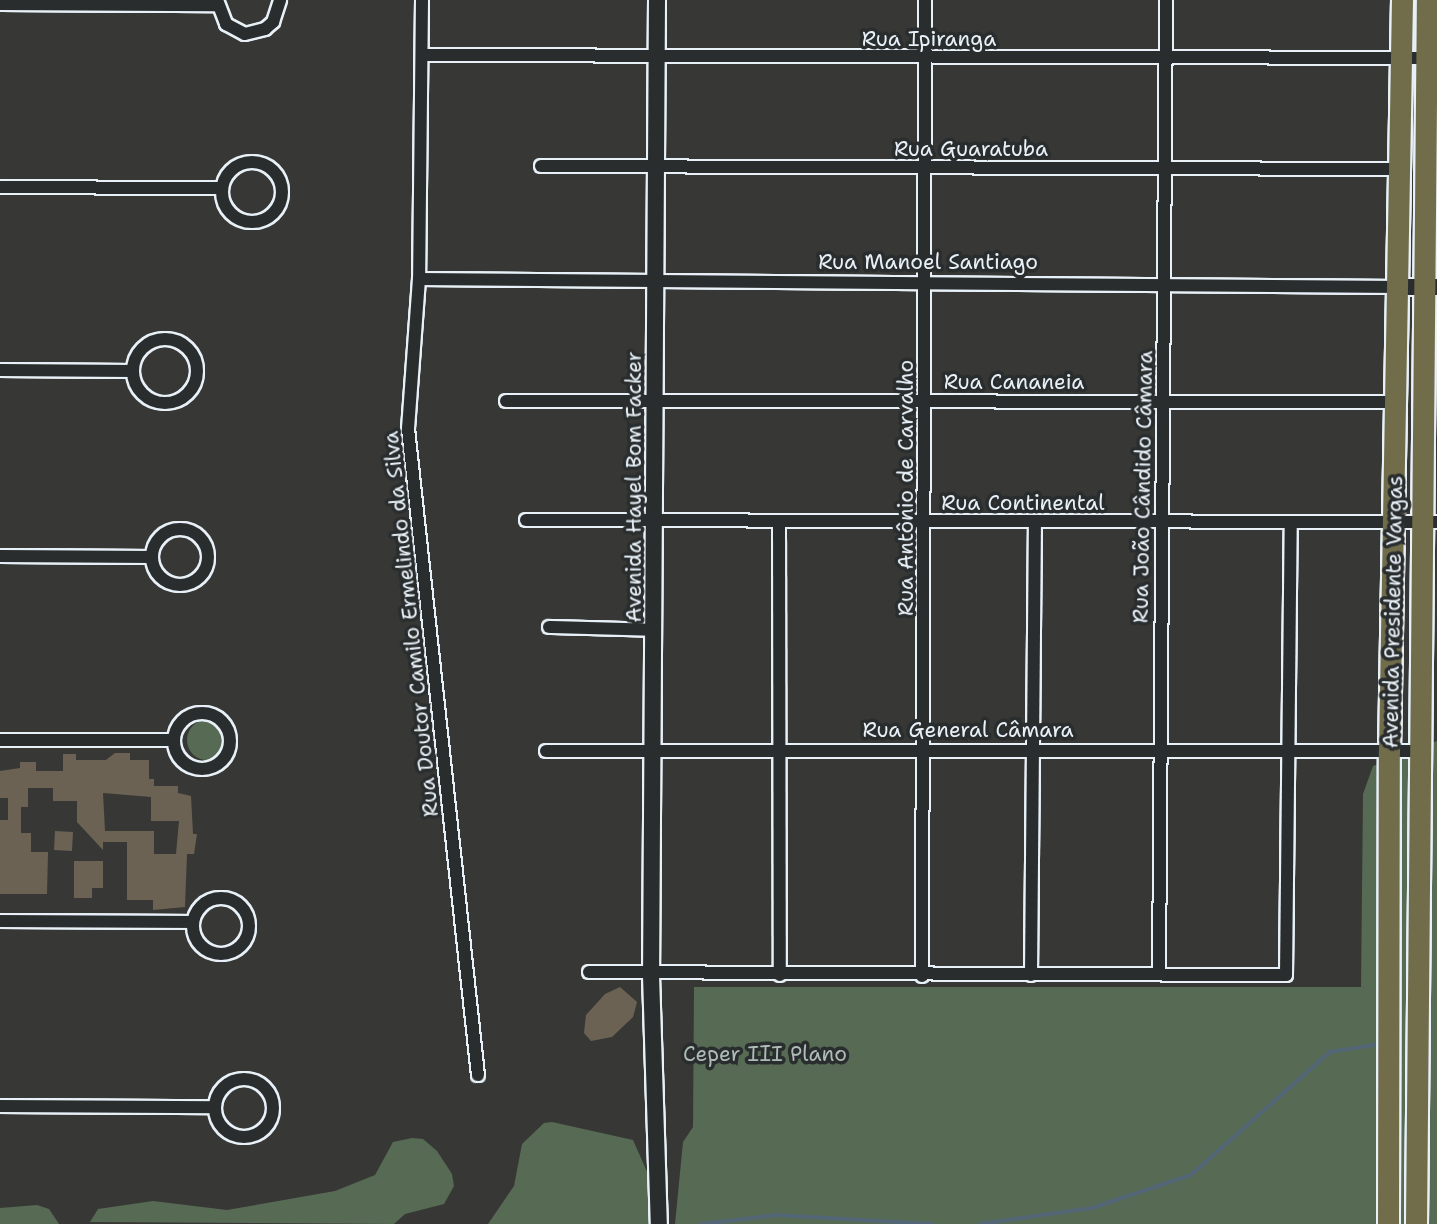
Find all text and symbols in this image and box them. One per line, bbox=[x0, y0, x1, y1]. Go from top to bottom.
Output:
street label: Rua Ipiranga bbox=[862, 26, 996, 52]
street label: Rua Guaratuba bbox=[894, 136, 1048, 162]
street label: Rua Manoel Santiago bbox=[818, 249, 1038, 275]
street label: Avenida Hayel Bom Facker bbox=[621, 351, 647, 623]
street label: Rua João Cândido Câmara bbox=[1128, 351, 1158, 623]
street label: Rua Antônio de Carvalho bbox=[893, 360, 919, 616]
street label: Rua Cananeia bbox=[944, 369, 1084, 395]
street label: Rua Doutor Camilo Ermelindo da Silva bbox=[378, 430, 444, 818]
street label: Avenida Presidente Vargas bbox=[1378, 475, 1408, 749]
street label: Rua Continental bbox=[941, 490, 1105, 516]
street label: Rua General Câmara bbox=[862, 717, 1074, 743]
park label: Ceper III Plano bbox=[683, 1041, 847, 1067]

